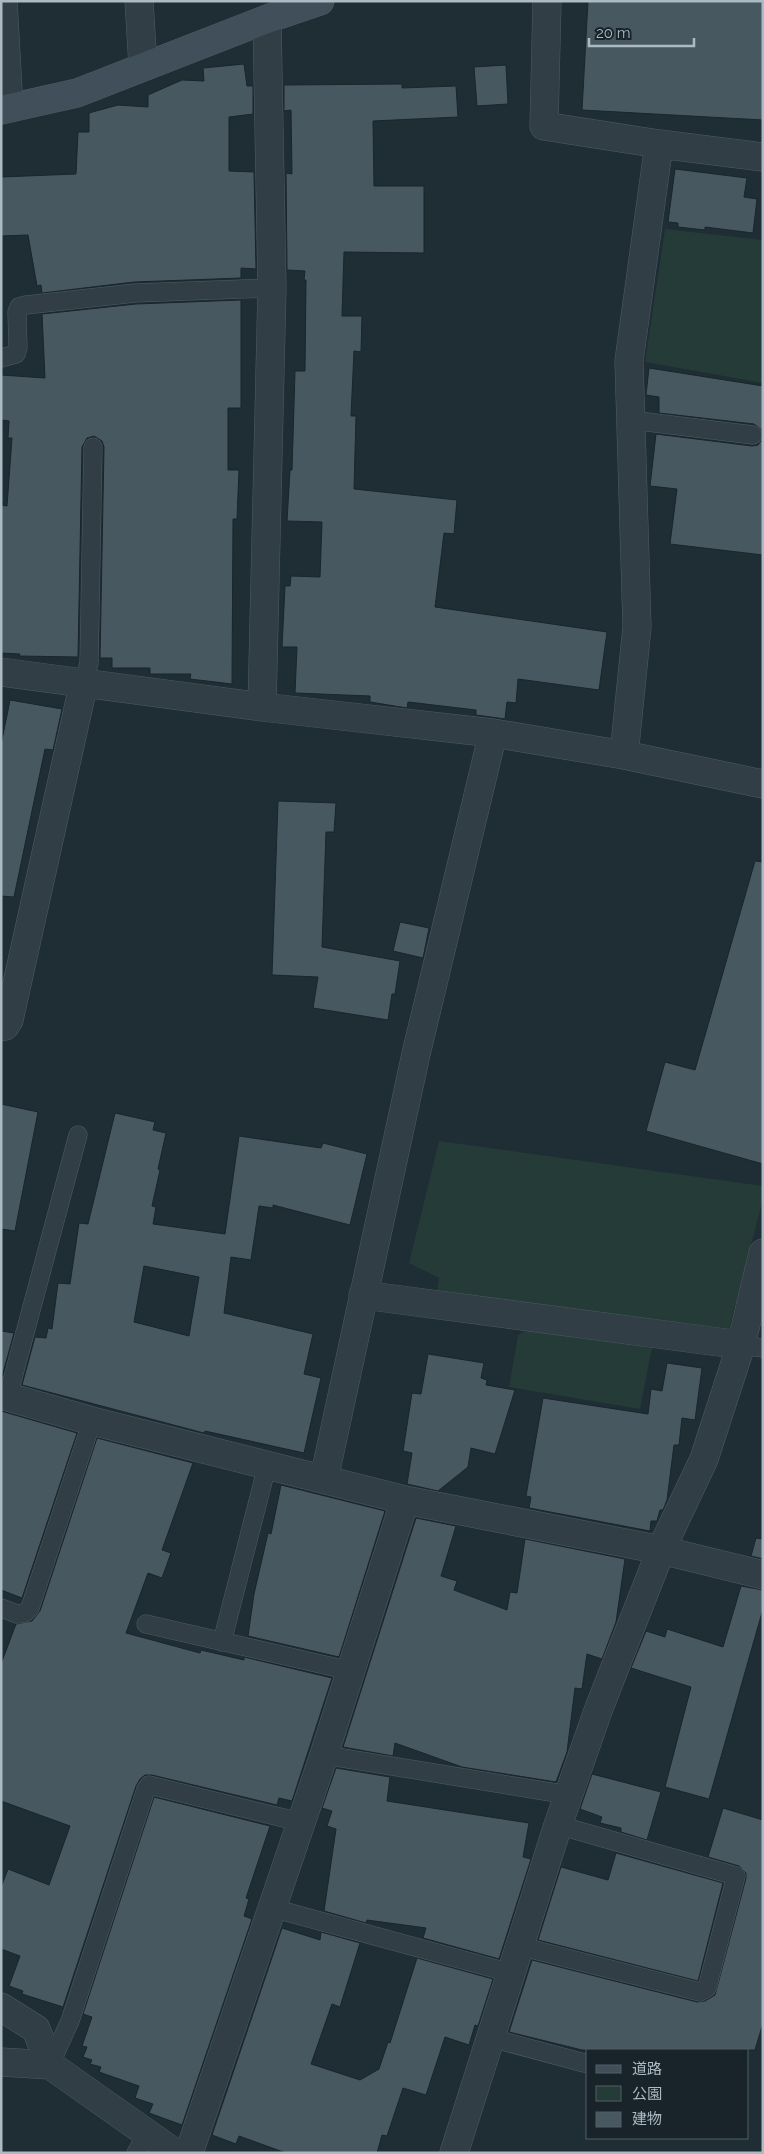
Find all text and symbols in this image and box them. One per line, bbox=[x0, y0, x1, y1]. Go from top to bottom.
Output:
scale bar bbox=[589, 15, 694, 47]
text: 20 m bbox=[596, 24, 631, 42]
legend bbox=[586, 2049, 749, 2139]
text: 道路 bbox=[632, 2060, 662, 2078]
text: 公園 bbox=[632, 2085, 662, 2103]
text: 建物 bbox=[632, 2110, 662, 2128]

